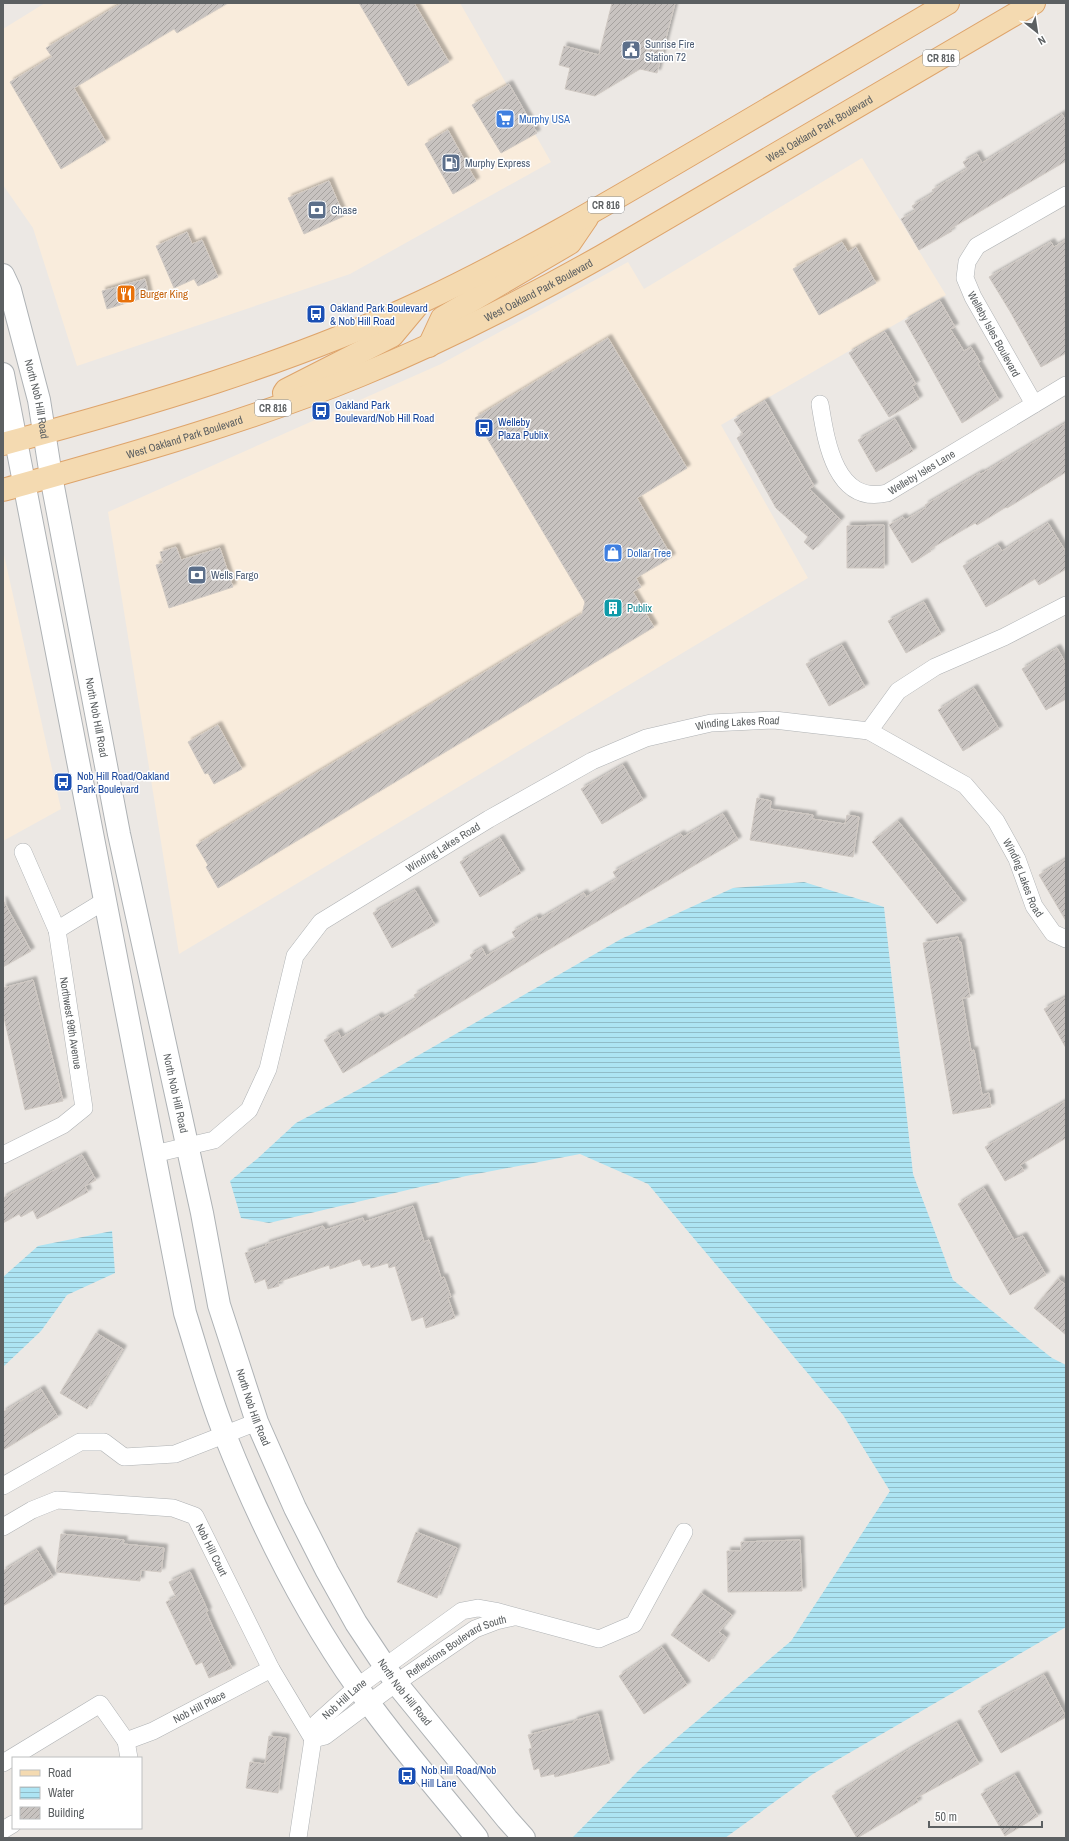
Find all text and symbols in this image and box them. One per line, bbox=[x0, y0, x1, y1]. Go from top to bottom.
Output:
north arrow bbox=[1017, 12, 1057, 52]
text: N bbox=[1036, 33, 1048, 48]
place label: Sunrise Fire Station 72 bbox=[645, 37, 695, 64]
public building icon: Sunrise Fire Station 72 bbox=[620, 39, 642, 61]
road number: CR 816 bbox=[923, 50, 959, 66]
street label: West Oakland Park Boulevard bbox=[764, 92, 875, 165]
supermarket icon: Murphy USA bbox=[494, 108, 516, 130]
place label: Murphy USA bbox=[519, 112, 571, 126]
fuel station icon: Murphy Express bbox=[440, 152, 462, 174]
place label: Murphy Express bbox=[465, 156, 531, 170]
road number: CR 816 bbox=[588, 197, 624, 213]
bank icon: Chase bbox=[306, 199, 328, 221]
place label: Chase bbox=[331, 203, 357, 217]
street label: West Oakland Park Boulevard bbox=[482, 256, 595, 325]
restaurant icon: Burger King bbox=[115, 283, 137, 305]
place label: Burger King bbox=[140, 287, 188, 301]
street label: Welleby Isles Boulevard bbox=[965, 289, 1023, 379]
place label: Oakland Park Boulevard & Nob Hill Road bbox=[330, 301, 428, 328]
bus stop icon: Oakland Park Boulevard & Nob Hill Road bbox=[305, 303, 327, 325]
street label: North Nob Hill Road bbox=[22, 358, 52, 440]
place label: Oakland Park Boulevard/Nob Hill Road bbox=[335, 398, 434, 425]
road number: CR 816 bbox=[255, 400, 291, 416]
bus stop icon: Oakland Park Boulevard/Nob Hill Road bbox=[310, 400, 332, 422]
street label: West Oakland Park Boulevard bbox=[125, 412, 244, 462]
place label: Welleby Plaza Publix bbox=[498, 415, 549, 442]
bus stop icon: Welleby Plaza Publix bbox=[473, 417, 495, 439]
street label: Welleby Isles Lane bbox=[885, 447, 958, 498]
shop icon: Dollar Tree bbox=[602, 542, 624, 564]
place label: Dollar Tree bbox=[627, 546, 671, 560]
bank icon: Wells Fargo bbox=[186, 564, 208, 586]
place label: Wells Fargo bbox=[211, 568, 259, 582]
building icon: Publix bbox=[602, 597, 624, 619]
place label: Publix bbox=[627, 601, 653, 615]
street label: North Nob Hill Road bbox=[82, 676, 111, 758]
street label: Winding Lakes Road bbox=[694, 713, 780, 733]
place label: Nob Hill Road/Oakland Park Boulevard bbox=[77, 769, 169, 796]
bus stop icon: Nob Hill Road/Oakland Park Boulevard bbox=[52, 771, 74, 793]
street label: Winding Lakes Road bbox=[403, 819, 483, 875]
street label: Winding Lakes Road bbox=[1000, 836, 1047, 920]
street label: Northwest 99th Avenue bbox=[57, 976, 85, 1070]
street label: North Nob Hill Road bbox=[160, 1052, 191, 1134]
street label: North Nob Hill Road bbox=[233, 1367, 274, 1448]
street label: Nob Hill Court bbox=[193, 1521, 231, 1579]
street label: Reflections Boulevard South bbox=[403, 1612, 507, 1681]
street label: North Nob Hill Road bbox=[375, 1656, 435, 1728]
street label: Nob Hill Lane bbox=[319, 1675, 369, 1722]
street label: Nob Hill Place bbox=[171, 1687, 228, 1726]
legend bbox=[12, 1757, 142, 1829]
place label: Nob Hill Road/Nob Hill Lane bbox=[421, 1763, 496, 1790]
text: Road bbox=[48, 1765, 72, 1781]
bus stop icon: Nob Hill Road/Nob Hill Lane bbox=[396, 1765, 418, 1787]
text: Water bbox=[48, 1785, 75, 1801]
scale bar bbox=[929, 1803, 1042, 1829]
text: Building bbox=[48, 1805, 85, 1821]
text: 50 m bbox=[935, 1809, 957, 1825]

